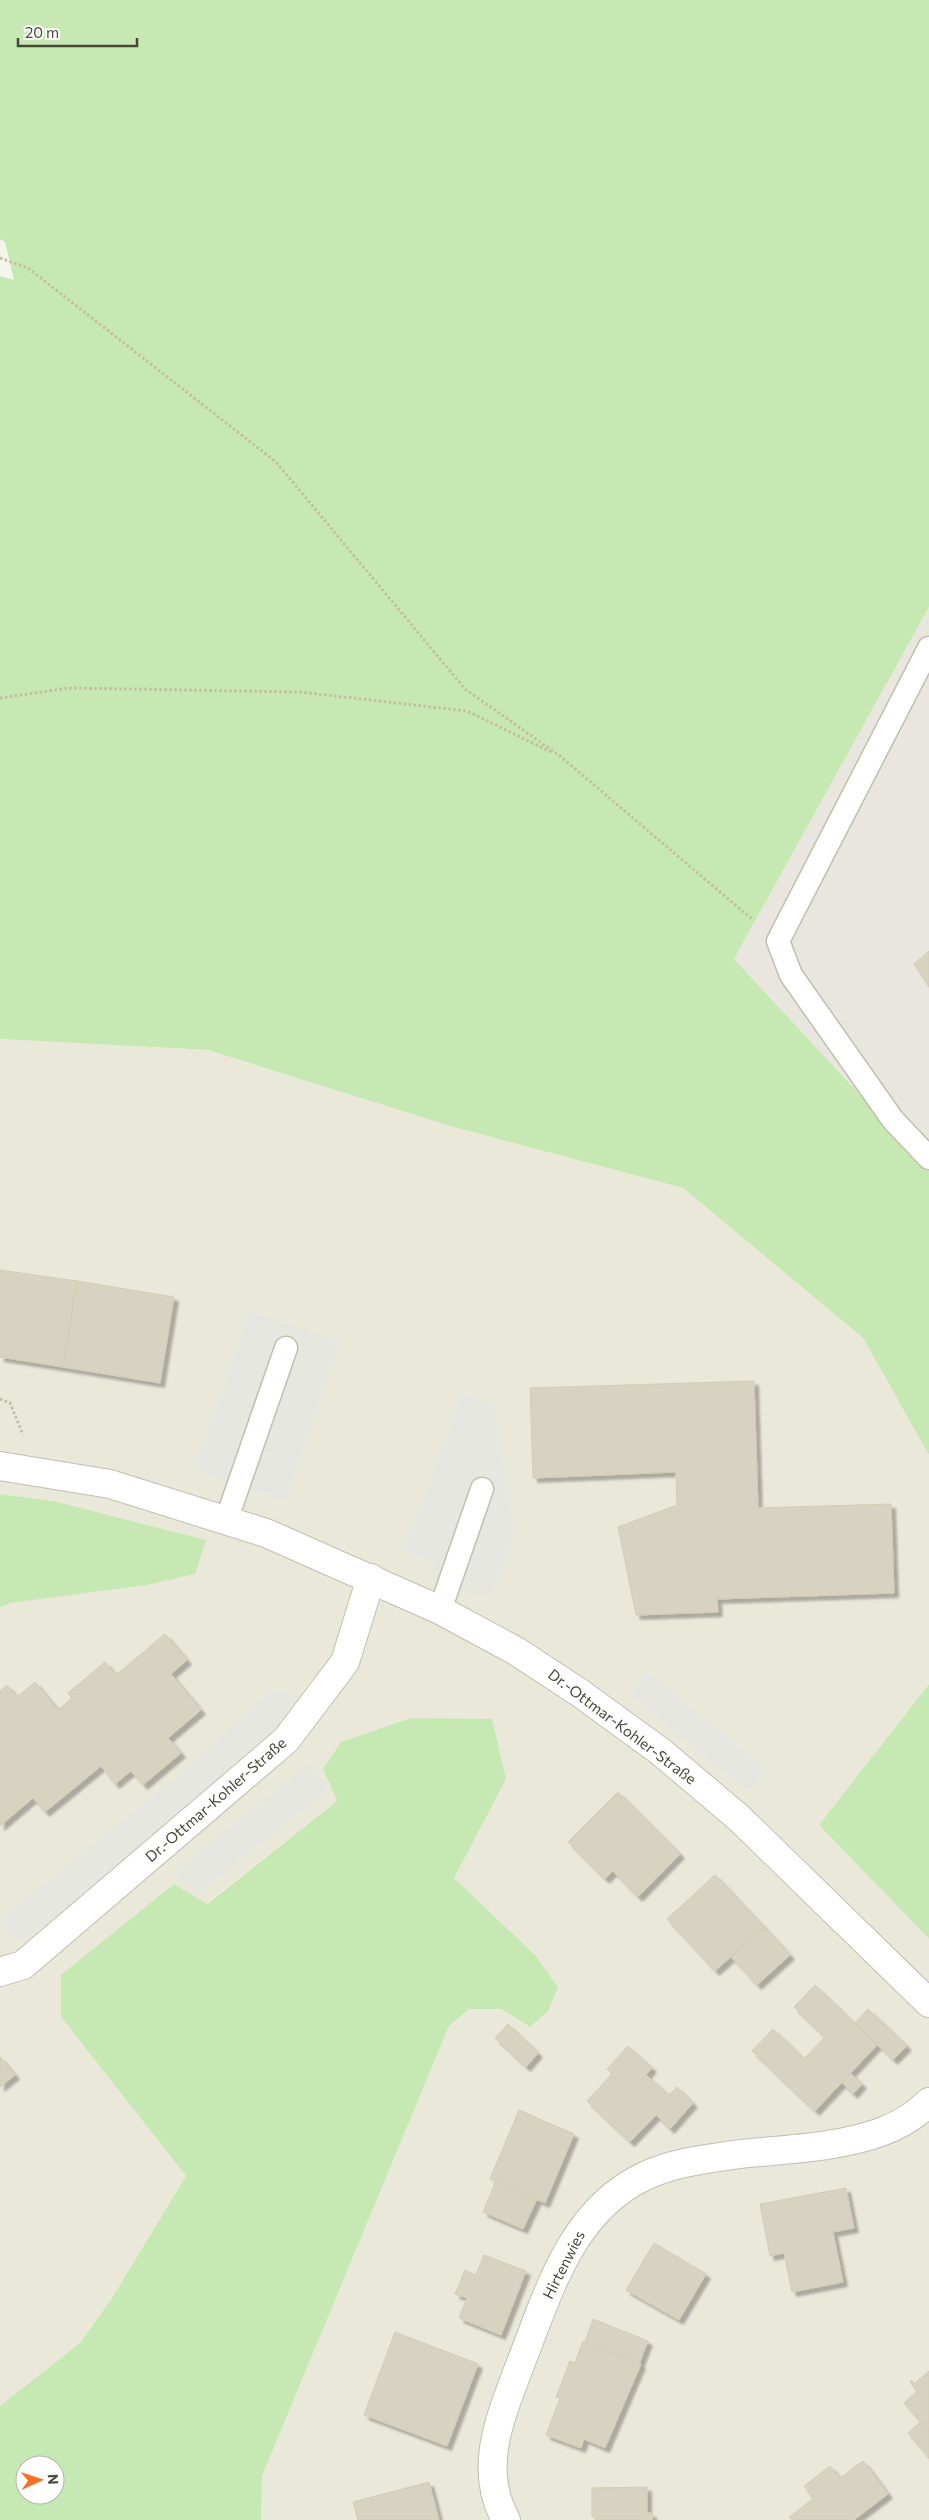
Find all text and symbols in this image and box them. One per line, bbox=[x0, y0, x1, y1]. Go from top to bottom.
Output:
scale bar bbox=[18, 15, 136, 47]
text: 20 m bbox=[25, 23, 59, 41]
street label: Dr.-Ottmar-Kohler-Straße bbox=[545, 1665, 700, 1788]
street label: Dr.-Ottmar-Kohler-Straße bbox=[141, 1733, 289, 1865]
street label: Hirtenwies bbox=[538, 2227, 588, 2302]
north arrow bbox=[15, 2455, 65, 2505]
text: N bbox=[45, 2474, 62, 2485]

